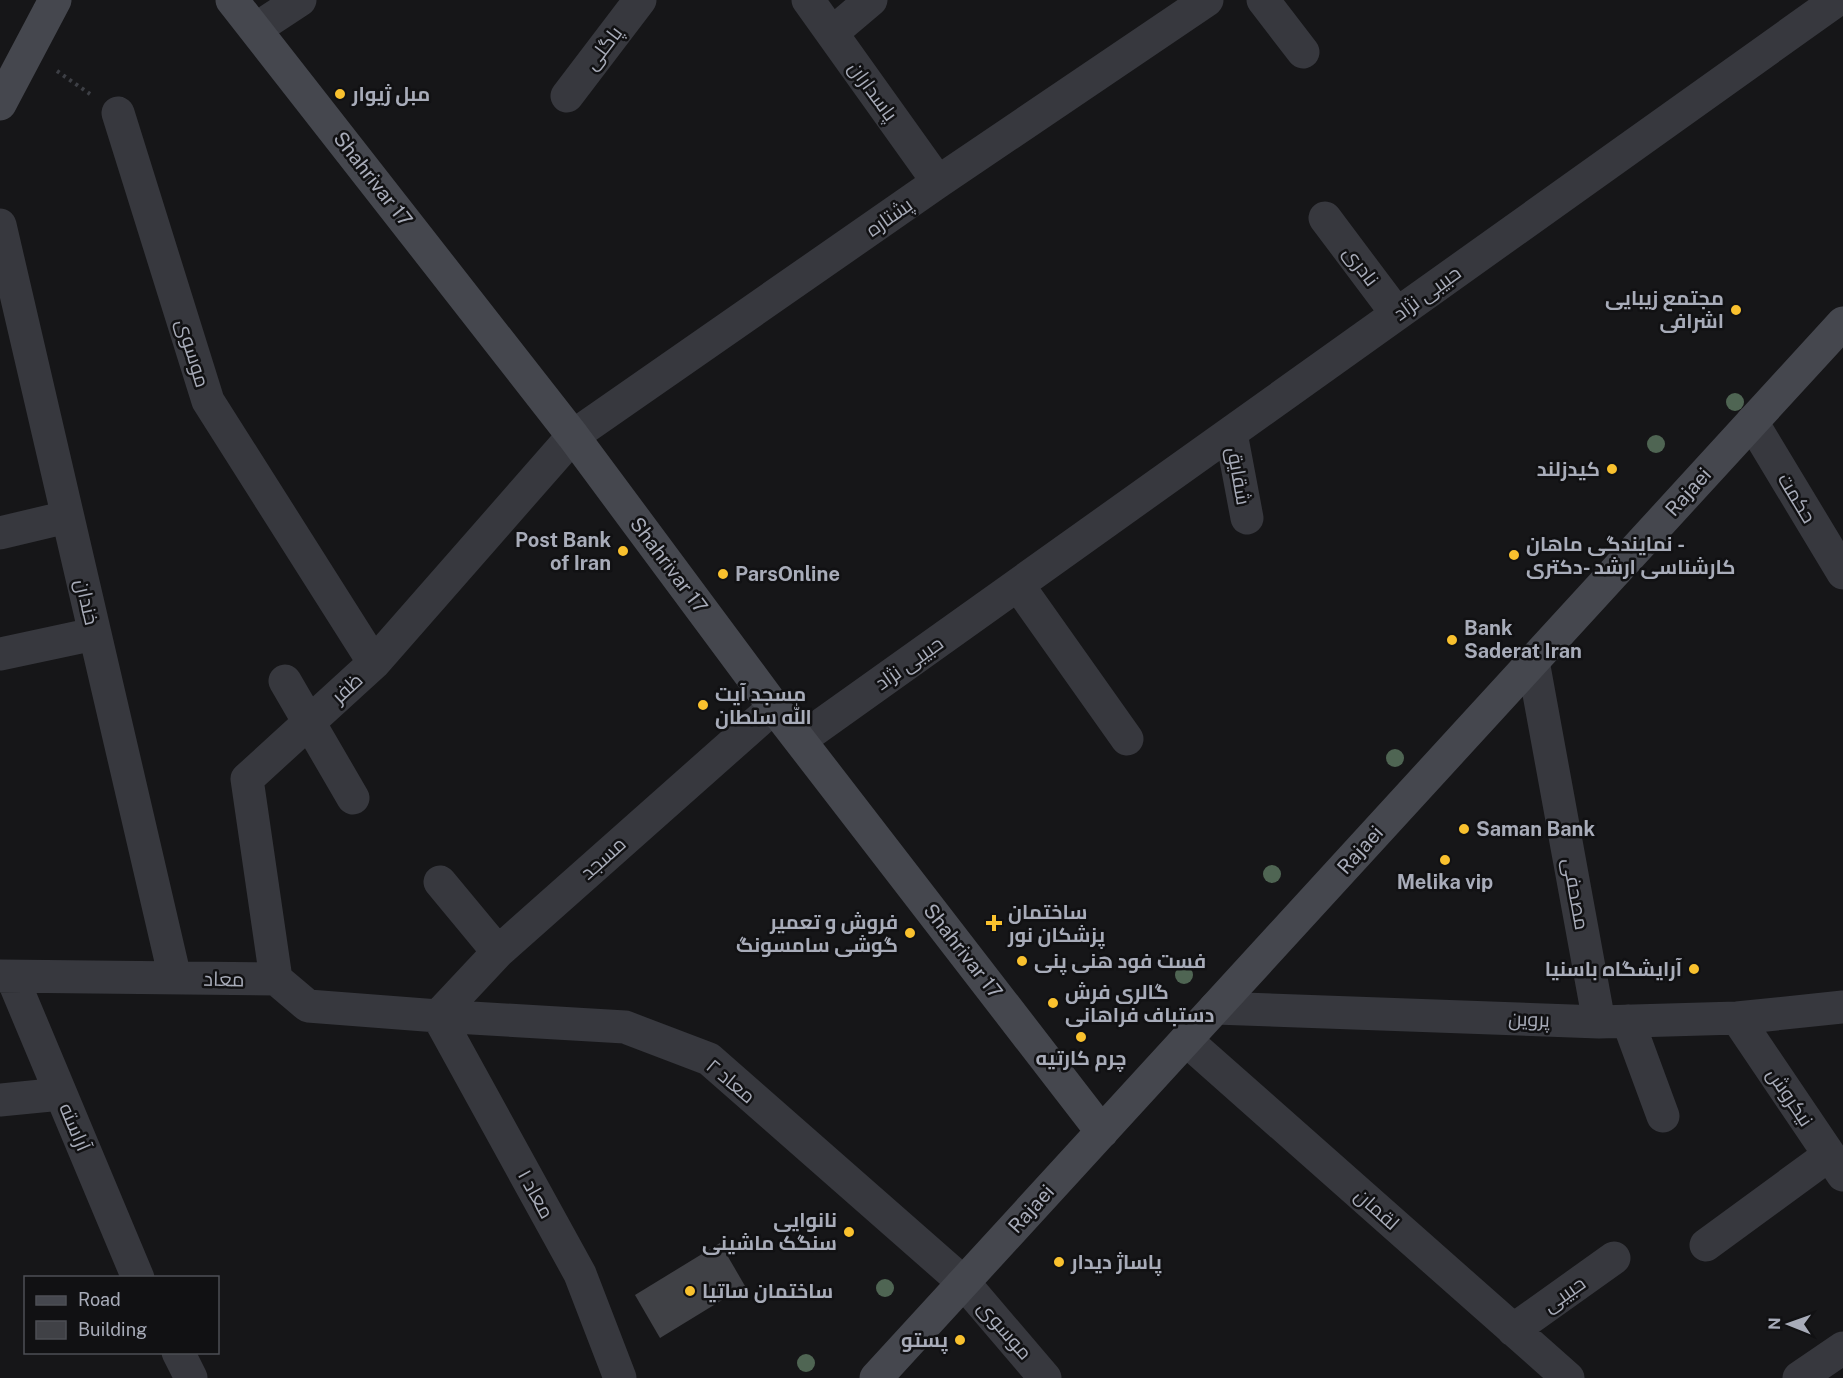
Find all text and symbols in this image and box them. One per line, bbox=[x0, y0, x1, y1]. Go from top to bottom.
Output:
street label: پاگلی bbox=[579, 21, 628, 75]
street label: پاسداران bbox=[843, 57, 903, 127]
place label: مبل ژیوار bbox=[351, 82, 430, 106]
marker: مبل ژیوار bbox=[333, 87, 347, 101]
street label: Shahrivar 17 bbox=[328, 127, 418, 231]
street label: پشتاره bbox=[861, 192, 918, 242]
street label: نادری bbox=[1337, 241, 1384, 291]
street label: حبیبی نژاد bbox=[1389, 260, 1466, 326]
place label: مجتمع زیبایی اشرافی bbox=[1605, 286, 1724, 333]
marker: مجتمع زیبایی اشرافی bbox=[1729, 303, 1743, 317]
street label: موسوی bbox=[170, 316, 215, 390]
street label: شقایق bbox=[1221, 445, 1256, 507]
place label: کیدزلند bbox=[1537, 457, 1600, 481]
marker: کیدزلند bbox=[1605, 462, 1619, 476]
street label: Rajaei bbox=[1660, 463, 1716, 521]
street label: حکمت bbox=[1773, 469, 1821, 527]
street label: Shahrivar 17 bbox=[625, 512, 713, 618]
place label: Post Bank of Iran bbox=[515, 528, 611, 575]
place label: نمایندگی ماهان - کارشناسی ارشد -دکتری bbox=[1526, 532, 1735, 579]
marker: Post Bank of Iran bbox=[616, 544, 630, 558]
marker: نمایندگی ماهان - کارشناسی ارشد -دکتری bbox=[1507, 548, 1521, 562]
place label: ParsOnline bbox=[735, 562, 840, 586]
marker: ParsOnline bbox=[716, 567, 730, 581]
street label: خندان bbox=[69, 577, 104, 628]
place label: Bank Saderat Iran bbox=[1464, 616, 1582, 663]
street label: حبیبی نژاد bbox=[870, 631, 948, 696]
marker: Bank Saderat Iran bbox=[1445, 633, 1459, 647]
street label: ظفر bbox=[326, 668, 367, 709]
place label: مسجد آیت الله سلطان bbox=[715, 682, 812, 729]
marker: مسجد آیت الله سلطان bbox=[696, 698, 710, 712]
place label: Saman Bank bbox=[1476, 817, 1595, 841]
street label: Rajaei bbox=[1332, 821, 1388, 879]
marker: Saman Bank bbox=[1457, 822, 1471, 836]
street label: مسجد bbox=[575, 831, 631, 885]
marker: Melika vip bbox=[1438, 853, 1452, 867]
street label: مصحفی bbox=[1557, 856, 1594, 932]
place label: Melika vip bbox=[1397, 870, 1493, 894]
street label: Shahrivar 17 bbox=[918, 899, 1008, 1003]
place label: ساختمان پزشکان نور bbox=[1007, 900, 1105, 949]
place label: فروش و تعمیر گوشی سامسونگ bbox=[736, 910, 898, 957]
marker: ساختمان پزشکان نور bbox=[985, 914, 1003, 932]
marker: فروش و تعمیر گوشی سامسونگ bbox=[903, 926, 917, 940]
place label: فست فود هنی پنی bbox=[1034, 949, 1206, 975]
marker: فست فود هنی پنی bbox=[1015, 954, 1029, 968]
place label: آرایشگاه باسنیا bbox=[1545, 957, 1683, 981]
marker: آرایشگاه باسنیا bbox=[1687, 962, 1701, 976]
street label: معاد bbox=[203, 967, 245, 991]
place label: گالری فرش دستباف فراهانی bbox=[1065, 980, 1214, 1027]
marker: گالری فرش دستباف فراهانی bbox=[1046, 996, 1060, 1010]
street label: پروین bbox=[1508, 1006, 1551, 1033]
marker: چرم کارتیه bbox=[1074, 1030, 1088, 1044]
place label: چرم کارتیه bbox=[1035, 1046, 1127, 1072]
street label: معاد ۲ bbox=[702, 1054, 760, 1108]
street label: نیکروش bbox=[1761, 1063, 1818, 1131]
street label: آراسته bbox=[54, 1099, 96, 1155]
street label: معاد ۱ bbox=[513, 1165, 559, 1223]
street label: Rajaei bbox=[1003, 1180, 1059, 1238]
street label: لقمان bbox=[1349, 1183, 1404, 1236]
place label: نانوایی سنگک ماشینی bbox=[702, 1208, 837, 1255]
marker: نانوایی سنگک ماشینی bbox=[842, 1225, 856, 1239]
place label: پاساژ دیدار bbox=[1070, 1250, 1162, 1276]
marker: پاساژ دیدار bbox=[1052, 1255, 1066, 1269]
street label: حبیبی bbox=[1538, 1271, 1590, 1318]
legend bbox=[24, 1276, 219, 1354]
place label: ساختمان ساتیا bbox=[702, 1279, 833, 1303]
marker: ساختمان ساتیا bbox=[683, 1284, 697, 1298]
text: Road bbox=[78, 1289, 121, 1310]
north arrow bbox=[1759, 1294, 1819, 1354]
street label: موسوی bbox=[972, 1296, 1037, 1365]
text: N bbox=[1765, 1317, 1784, 1330]
text: Building bbox=[78, 1319, 147, 1340]
place label: پستو bbox=[901, 1328, 948, 1354]
marker: پستو bbox=[953, 1333, 967, 1347]

